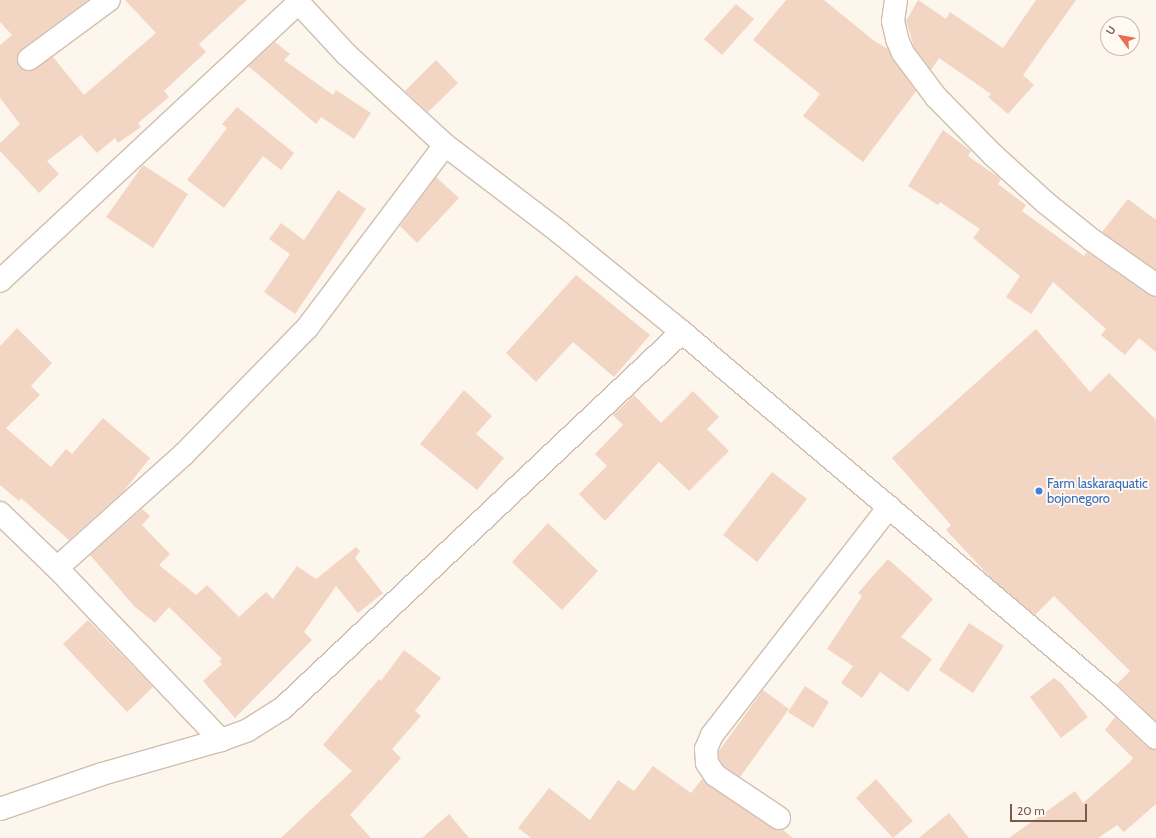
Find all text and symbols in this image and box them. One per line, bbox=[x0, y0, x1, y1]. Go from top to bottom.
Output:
north arrow bbox=[1100, 16, 1140, 56]
text: U bbox=[1103, 23, 1119, 37]
place label: Farm laskaraquatic bojonegoro bbox=[1047, 476, 1148, 507]
marker: Farm laskaraquatic bojonegoro bbox=[1034, 486, 1044, 496]
scale bar bbox=[1012, 796, 1089, 822]
text: 20 m bbox=[1017, 803, 1045, 818]

